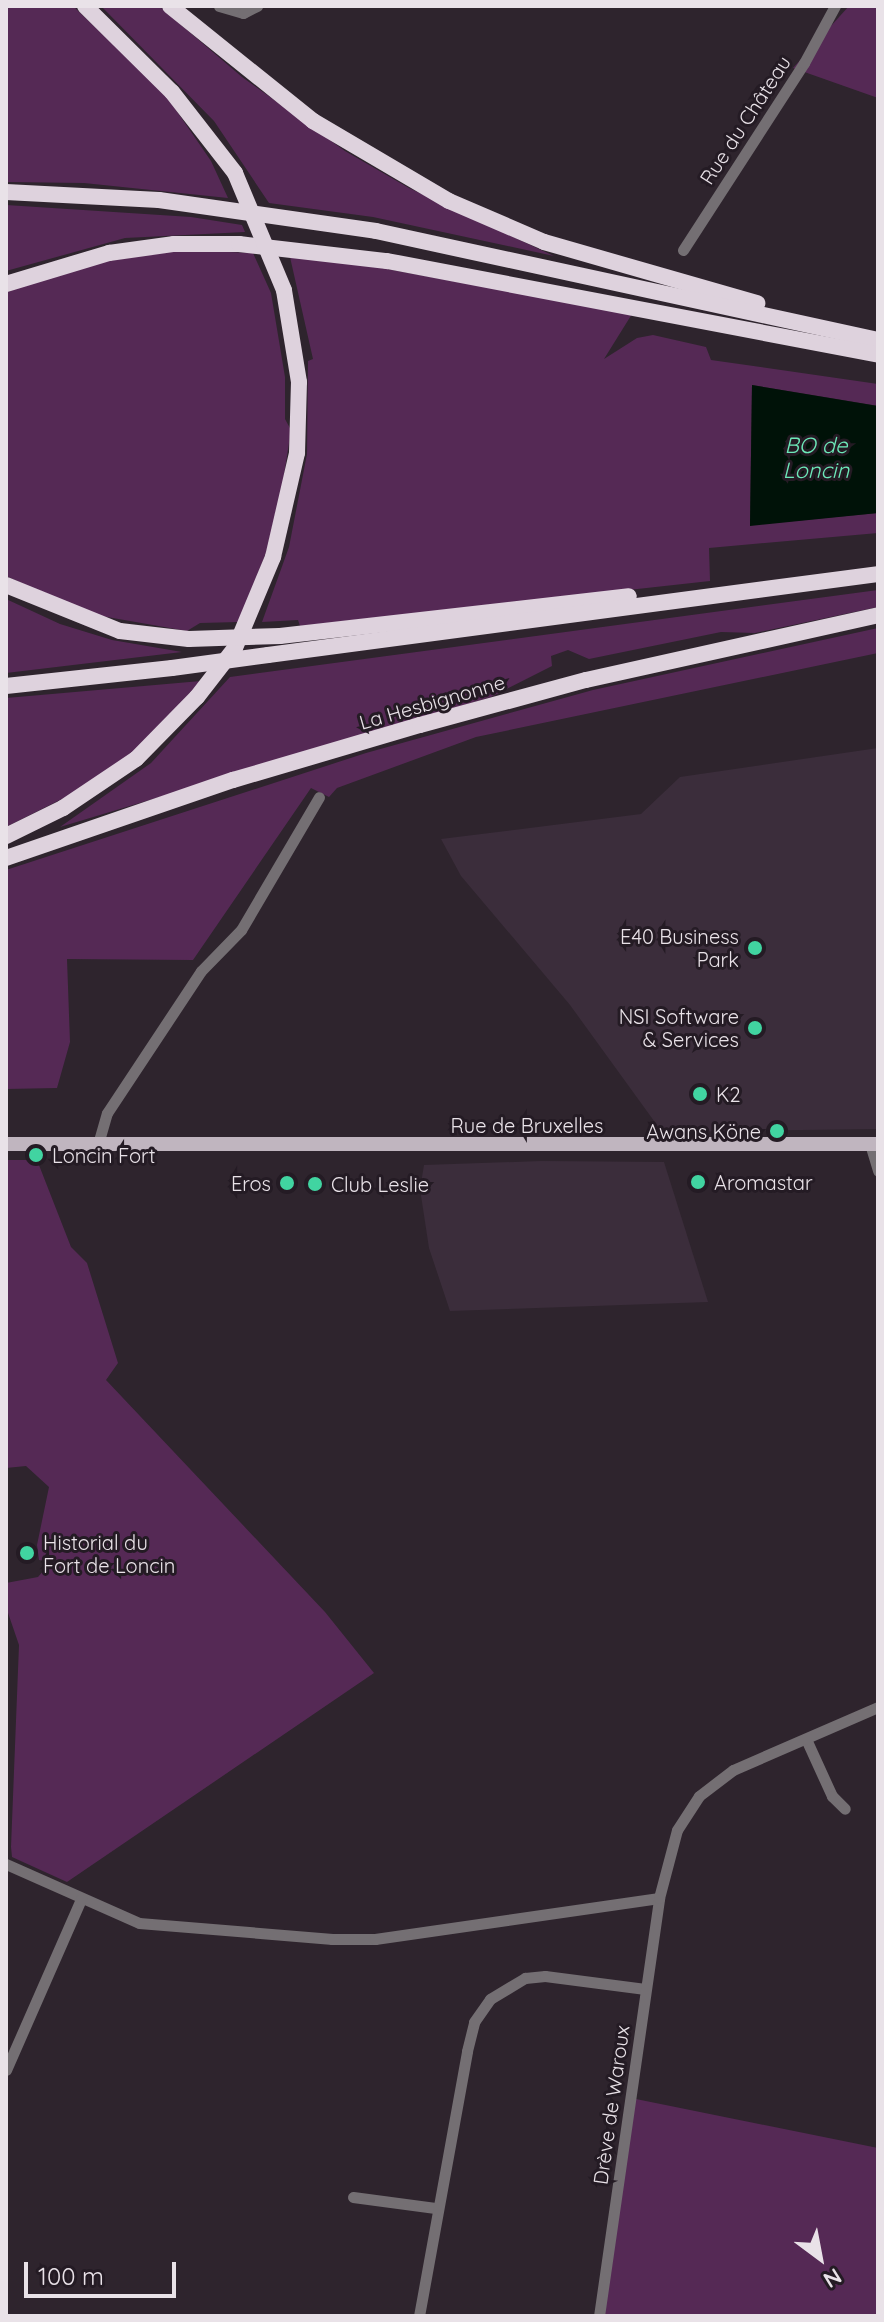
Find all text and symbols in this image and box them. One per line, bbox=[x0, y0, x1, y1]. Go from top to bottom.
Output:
street label: Rue du Château bbox=[694, 51, 796, 189]
water label: BO de Loncin bbox=[783, 432, 849, 484]
street label: La Hesbignonne bbox=[356, 670, 508, 734]
place label: E40 Business Park bbox=[620, 924, 739, 971]
marker: E40 Business Park bbox=[746, 939, 764, 957]
place label: NSI Software & Services bbox=[619, 1004, 739, 1051]
marker: NSI Software & Services bbox=[746, 1019, 764, 1037]
place label: K2 bbox=[716, 1082, 741, 1106]
marker: K2 bbox=[691, 1085, 709, 1103]
street label: Rue de Bruxelles bbox=[451, 1113, 603, 1137]
place label: Awans Köne bbox=[646, 1119, 761, 1143]
marker: Awans Köne bbox=[768, 1122, 786, 1140]
place label: Loncin Fort bbox=[52, 1143, 156, 1167]
marker: Loncin Fort bbox=[27, 1146, 45, 1164]
place label: Aromastar bbox=[714, 1170, 813, 1194]
place label: Eros bbox=[231, 1171, 271, 1195]
place label: Club Leslie bbox=[331, 1172, 429, 1196]
marker: Aromastar bbox=[689, 1173, 707, 1191]
marker: Eros bbox=[278, 1174, 296, 1192]
marker: Club Leslie bbox=[306, 1175, 324, 1193]
place label: Historial du Fort de Loncin bbox=[43, 1530, 175, 1577]
marker: Historial du Fort de Loncin bbox=[18, 1544, 36, 1562]
street label: Drève de Waroux bbox=[588, 2024, 634, 2186]
north arrow bbox=[780, 2218, 860, 2298]
scale bar bbox=[28, 2246, 180, 2296]
text: 100 m bbox=[38, 2261, 104, 2291]
text: N bbox=[818, 2262, 847, 2295]

